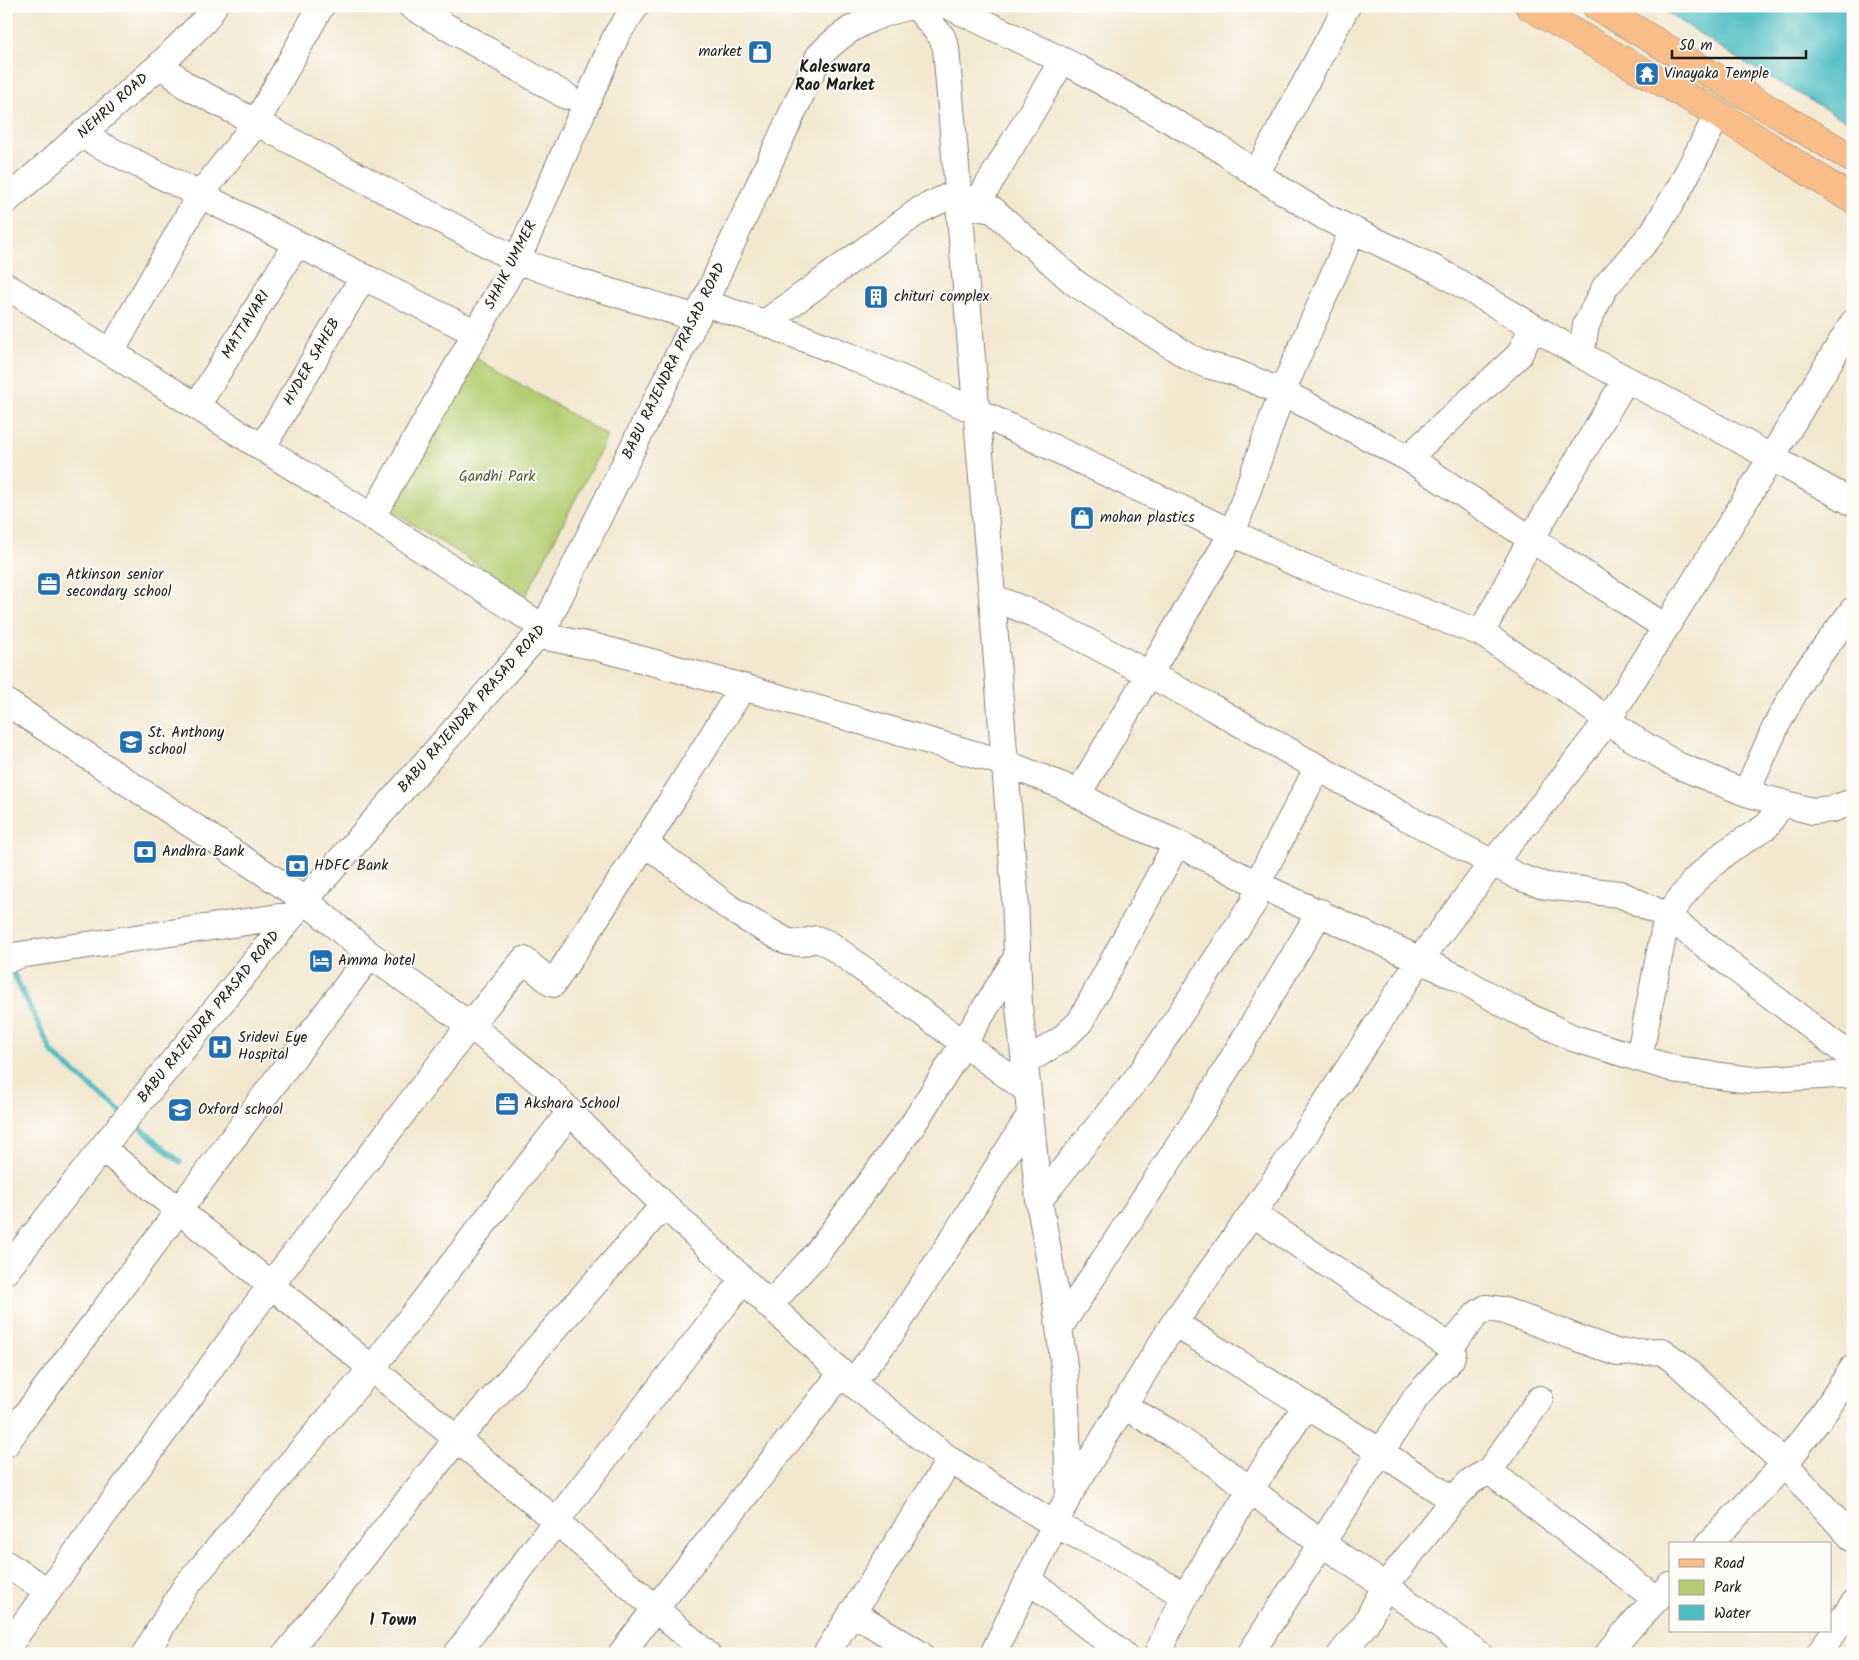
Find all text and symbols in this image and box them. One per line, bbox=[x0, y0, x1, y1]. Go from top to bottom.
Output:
scale bar bbox=[1672, 28, 1805, 60]
text: 50 m bbox=[1679, 34, 1713, 58]
shop icon: market bbox=[747, 39, 773, 65]
place label: market bbox=[698, 40, 742, 64]
district label: Kaleswara Rao Market bbox=[795, 55, 876, 98]
temple icon: Vinayaka Temple bbox=[1634, 61, 1660, 87]
place label: Vinayaka Temple bbox=[1664, 62, 1769, 86]
street label: NEHRU ROAD bbox=[72, 67, 155, 145]
street label: SHAIK UMMER bbox=[478, 216, 544, 314]
street label: BABU RAJENDRA PRASAD ROAD bbox=[616, 258, 732, 463]
building icon: chituri complex bbox=[863, 284, 889, 310]
place label: chituri complex bbox=[894, 285, 990, 309]
street label: MATTAVARI bbox=[216, 286, 277, 364]
street label: HYDER SAHEB bbox=[277, 314, 347, 410]
park label: Gandhi Park bbox=[459, 465, 536, 489]
shop icon: mohan plastics bbox=[1069, 505, 1095, 531]
place label: mohan plastics bbox=[1100, 506, 1195, 530]
place label: Atkinson senior secondary school bbox=[66, 563, 172, 604]
office icon: Atkinson senior secondary school bbox=[36, 571, 62, 597]
street label: BABU RAJENDRA PRASAD ROAD bbox=[392, 619, 552, 798]
place label: St. Anthony school bbox=[148, 721, 225, 762]
school or university icon: St. Anthony school bbox=[118, 729, 144, 755]
bank icon: Andhra Bank bbox=[132, 839, 158, 865]
place label: Andhra Bank bbox=[162, 840, 245, 864]
bank icon: HDFC Bank bbox=[284, 853, 310, 879]
place label: HDFC Bank bbox=[314, 854, 389, 878]
street label: BABU RAJENDRA PRASAD ROAD bbox=[132, 925, 287, 1109]
hotel icon: Amma hotel bbox=[308, 948, 334, 974]
place label: Amma hotel bbox=[338, 949, 415, 973]
place label: Sridevi Eye Hospital bbox=[238, 1026, 307, 1067]
hospital icon: Sridevi Eye Hospital bbox=[207, 1034, 233, 1060]
office icon: Akshara School bbox=[494, 1091, 520, 1117]
place label: Akshara School bbox=[524, 1092, 620, 1116]
school or university icon: Oxford school bbox=[167, 1097, 193, 1123]
place label: Oxford school bbox=[198, 1098, 283, 1122]
legend bbox=[1669, 1542, 1832, 1632]
text: Road bbox=[1714, 1552, 1745, 1576]
text: Park bbox=[1714, 1576, 1742, 1600]
text: Water bbox=[1714, 1602, 1751, 1626]
district label: 1 Town bbox=[369, 1608, 417, 1633]

